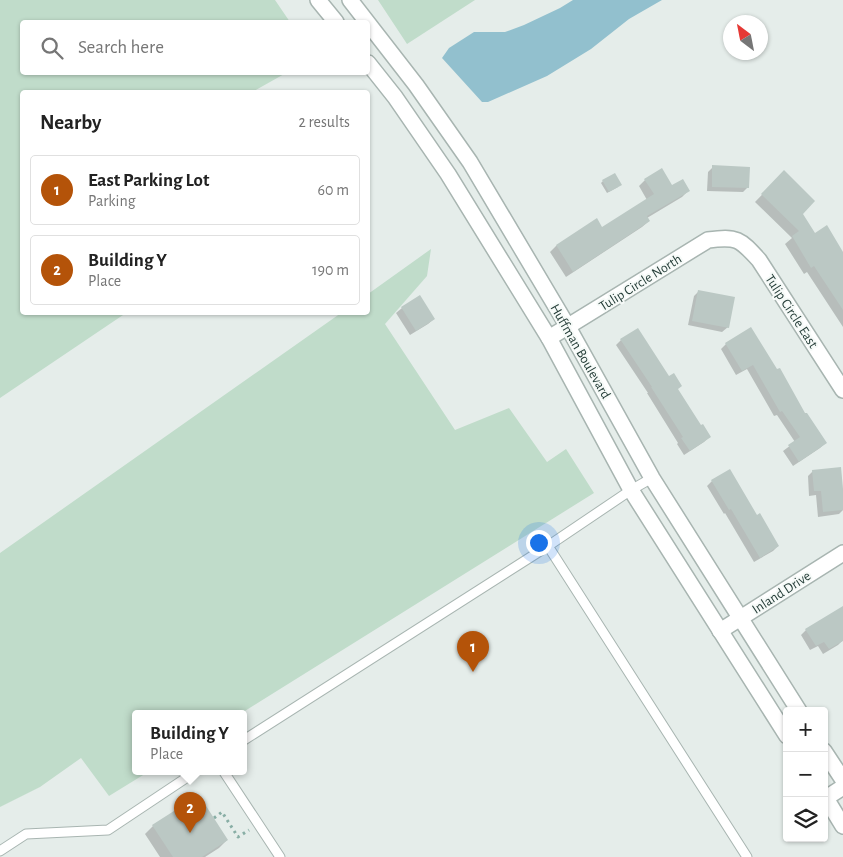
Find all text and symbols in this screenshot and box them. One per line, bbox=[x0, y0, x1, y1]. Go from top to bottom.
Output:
north arrow bbox=[723, 15, 768, 60]
search box bbox=[20, 20, 370, 75]
icon: search bbox=[38, 34, 66, 62]
text: Search here bbox=[78, 38, 164, 57]
text: Nearby bbox=[40, 112, 101, 133]
text: 2 results bbox=[298, 114, 350, 130]
text: East Parking Lot bbox=[88, 171, 209, 190]
text: 1 bbox=[54, 182, 60, 198]
text: 60 m bbox=[318, 182, 349, 198]
text: Parking bbox=[88, 193, 136, 209]
text: Building Y bbox=[88, 251, 167, 270]
street label: Tulip Circle North bbox=[597, 252, 684, 314]
text: 2 bbox=[53, 262, 61, 278]
text: 190 m bbox=[312, 262, 349, 278]
street label: Tulip Circle East bbox=[762, 272, 820, 351]
text: Place bbox=[88, 273, 121, 289]
street label: Huffman Boulevard bbox=[547, 302, 613, 401]
your location bbox=[526, 530, 552, 556]
street label: Inland Drive bbox=[750, 569, 813, 617]
pin: 1 bbox=[457, 631, 489, 672]
map controls bbox=[783, 707, 828, 842]
button: + bbox=[783, 707, 828, 752]
popup bbox=[132, 710, 247, 775]
text: Building Y bbox=[150, 724, 229, 743]
text: Place bbox=[150, 746, 183, 762]
button: − bbox=[783, 752, 828, 797]
pin: 2 bbox=[174, 792, 206, 833]
button: layers bbox=[783, 797, 828, 842]

